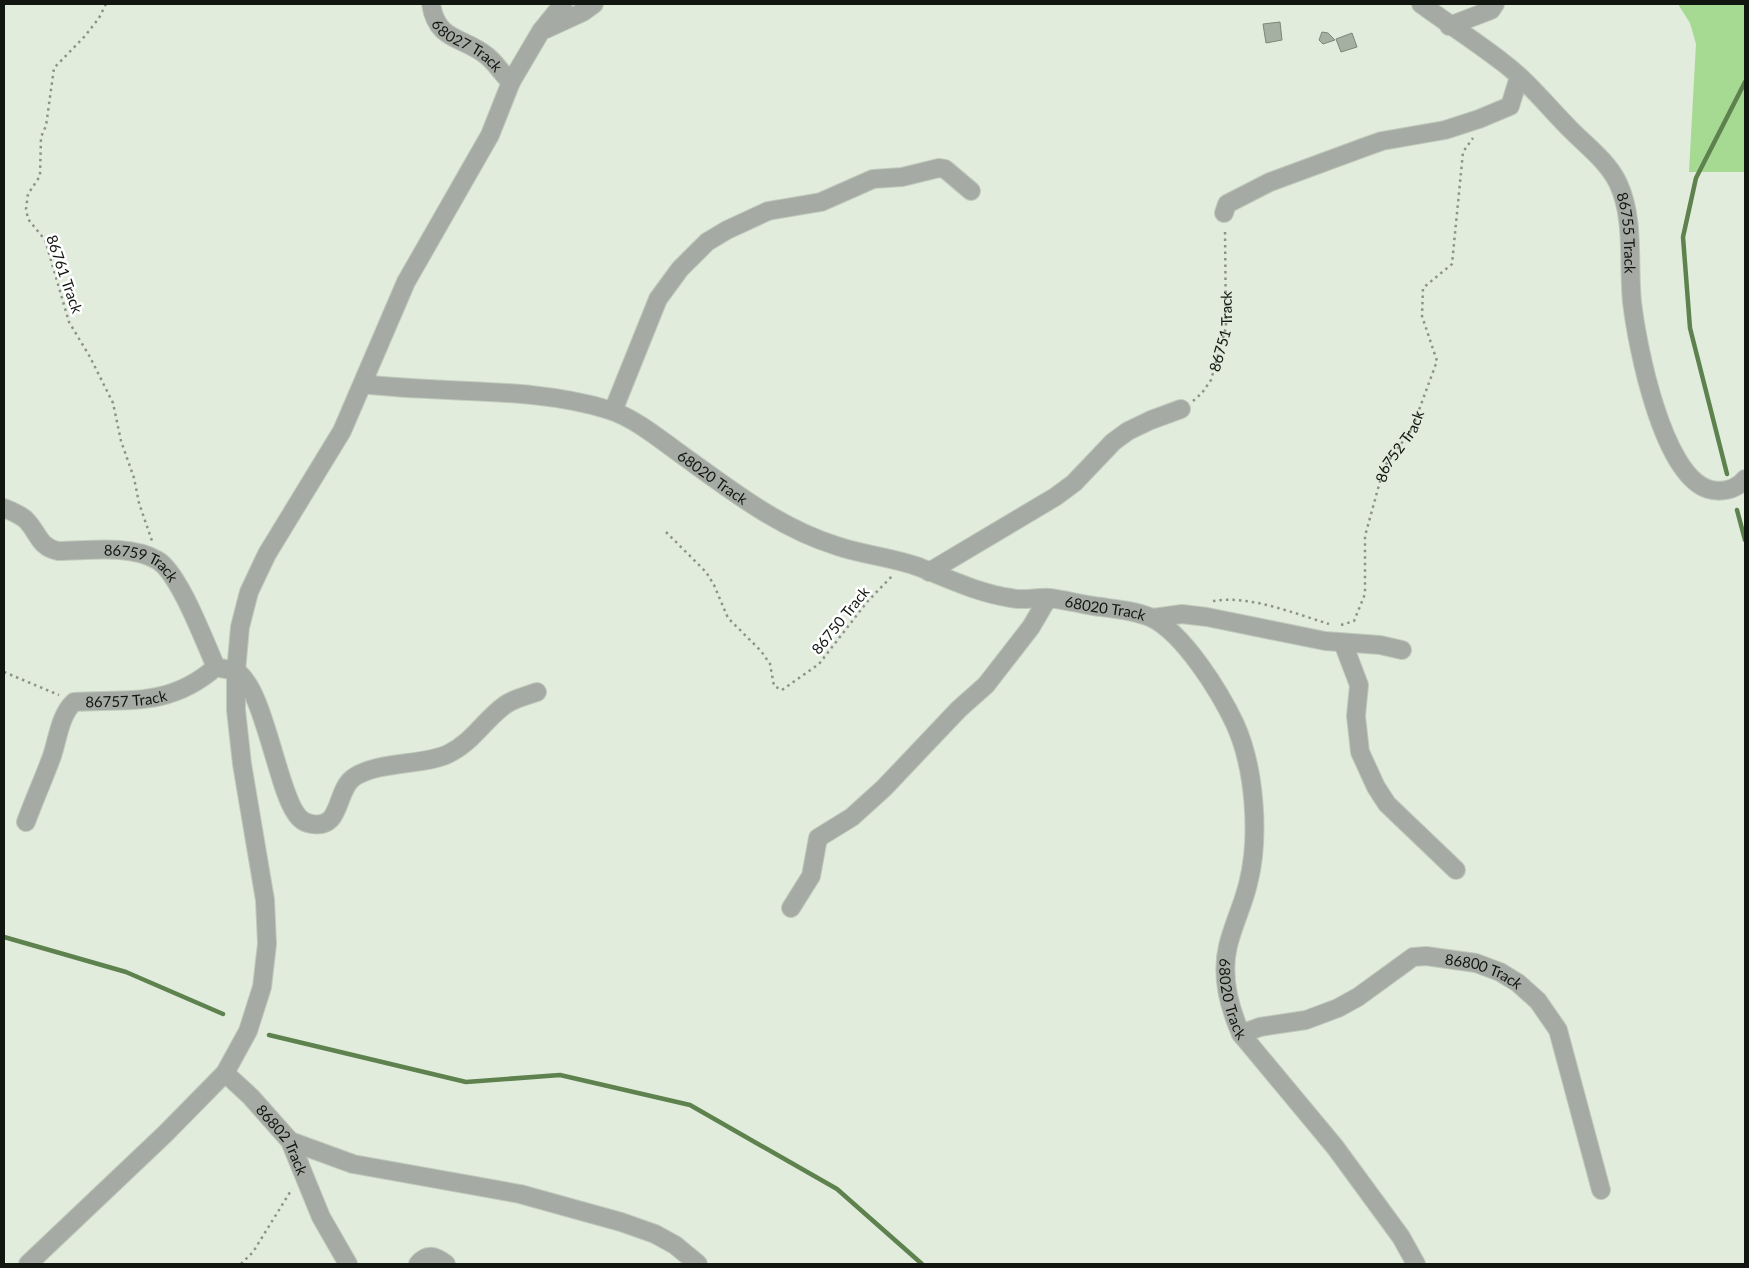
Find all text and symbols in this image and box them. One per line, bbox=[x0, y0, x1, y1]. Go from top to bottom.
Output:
street label: 68027 Track bbox=[428, 16, 507, 75]
street label: 86755 Track bbox=[1613, 190, 1640, 274]
street label: 86761 Track bbox=[43, 232, 87, 316]
street label: 86751 Track bbox=[1205, 291, 1235, 374]
street label: 86752 Track bbox=[1371, 407, 1427, 484]
street label: 68020 Track bbox=[674, 446, 752, 508]
street label: 86759 Track bbox=[104, 540, 183, 585]
street label: 86750 Track bbox=[807, 582, 873, 657]
street label: 68020 Track bbox=[1063, 592, 1148, 624]
street label: 86757 Track bbox=[85, 686, 169, 711]
street label: 86800 Track bbox=[1444, 950, 1527, 993]
street label: 68020 Track bbox=[1216, 958, 1251, 1043]
street label: 86802 Track bbox=[253, 1101, 312, 1178]

